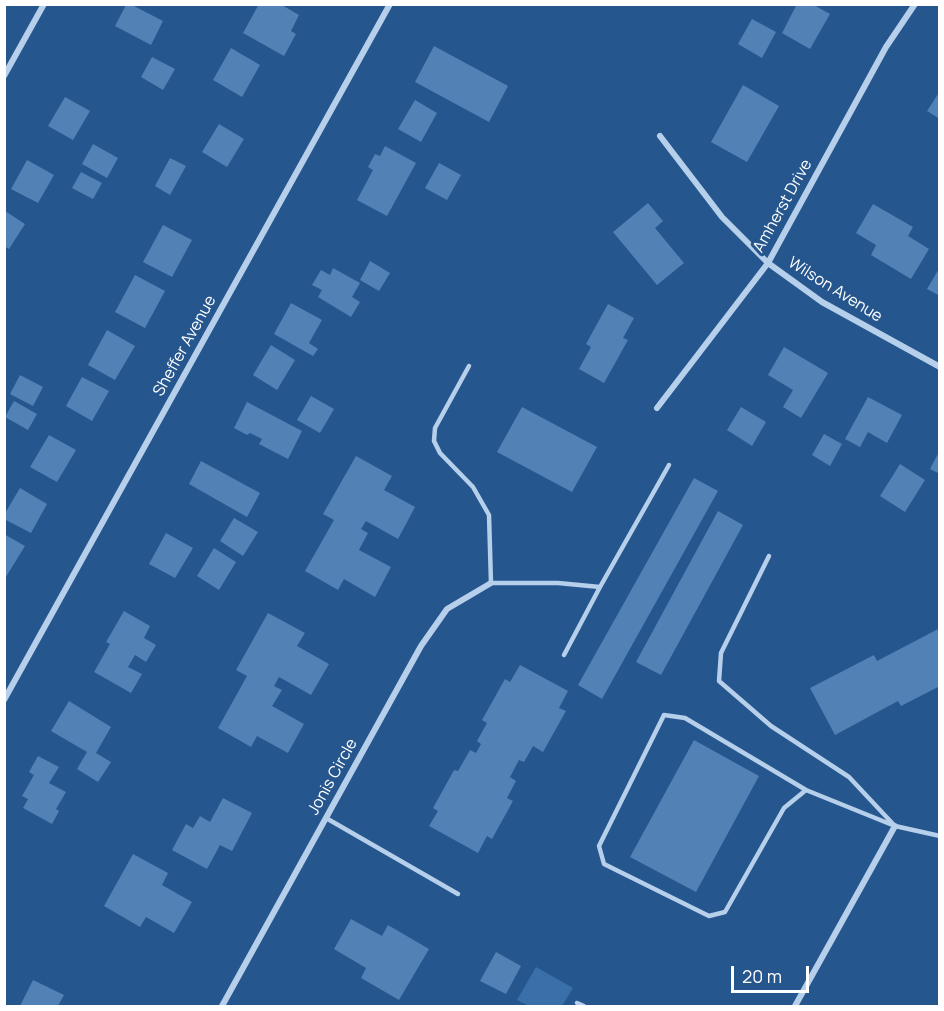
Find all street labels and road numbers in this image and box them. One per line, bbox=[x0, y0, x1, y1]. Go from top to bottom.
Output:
street label: Amherst Drive bbox=[750, 156, 816, 256]
street label: Wilson Avenue bbox=[784, 253, 886, 327]
street label: Sheffer Avenue bbox=[149, 292, 221, 400]
street label: Jonis Circle bbox=[304, 736, 362, 818]

